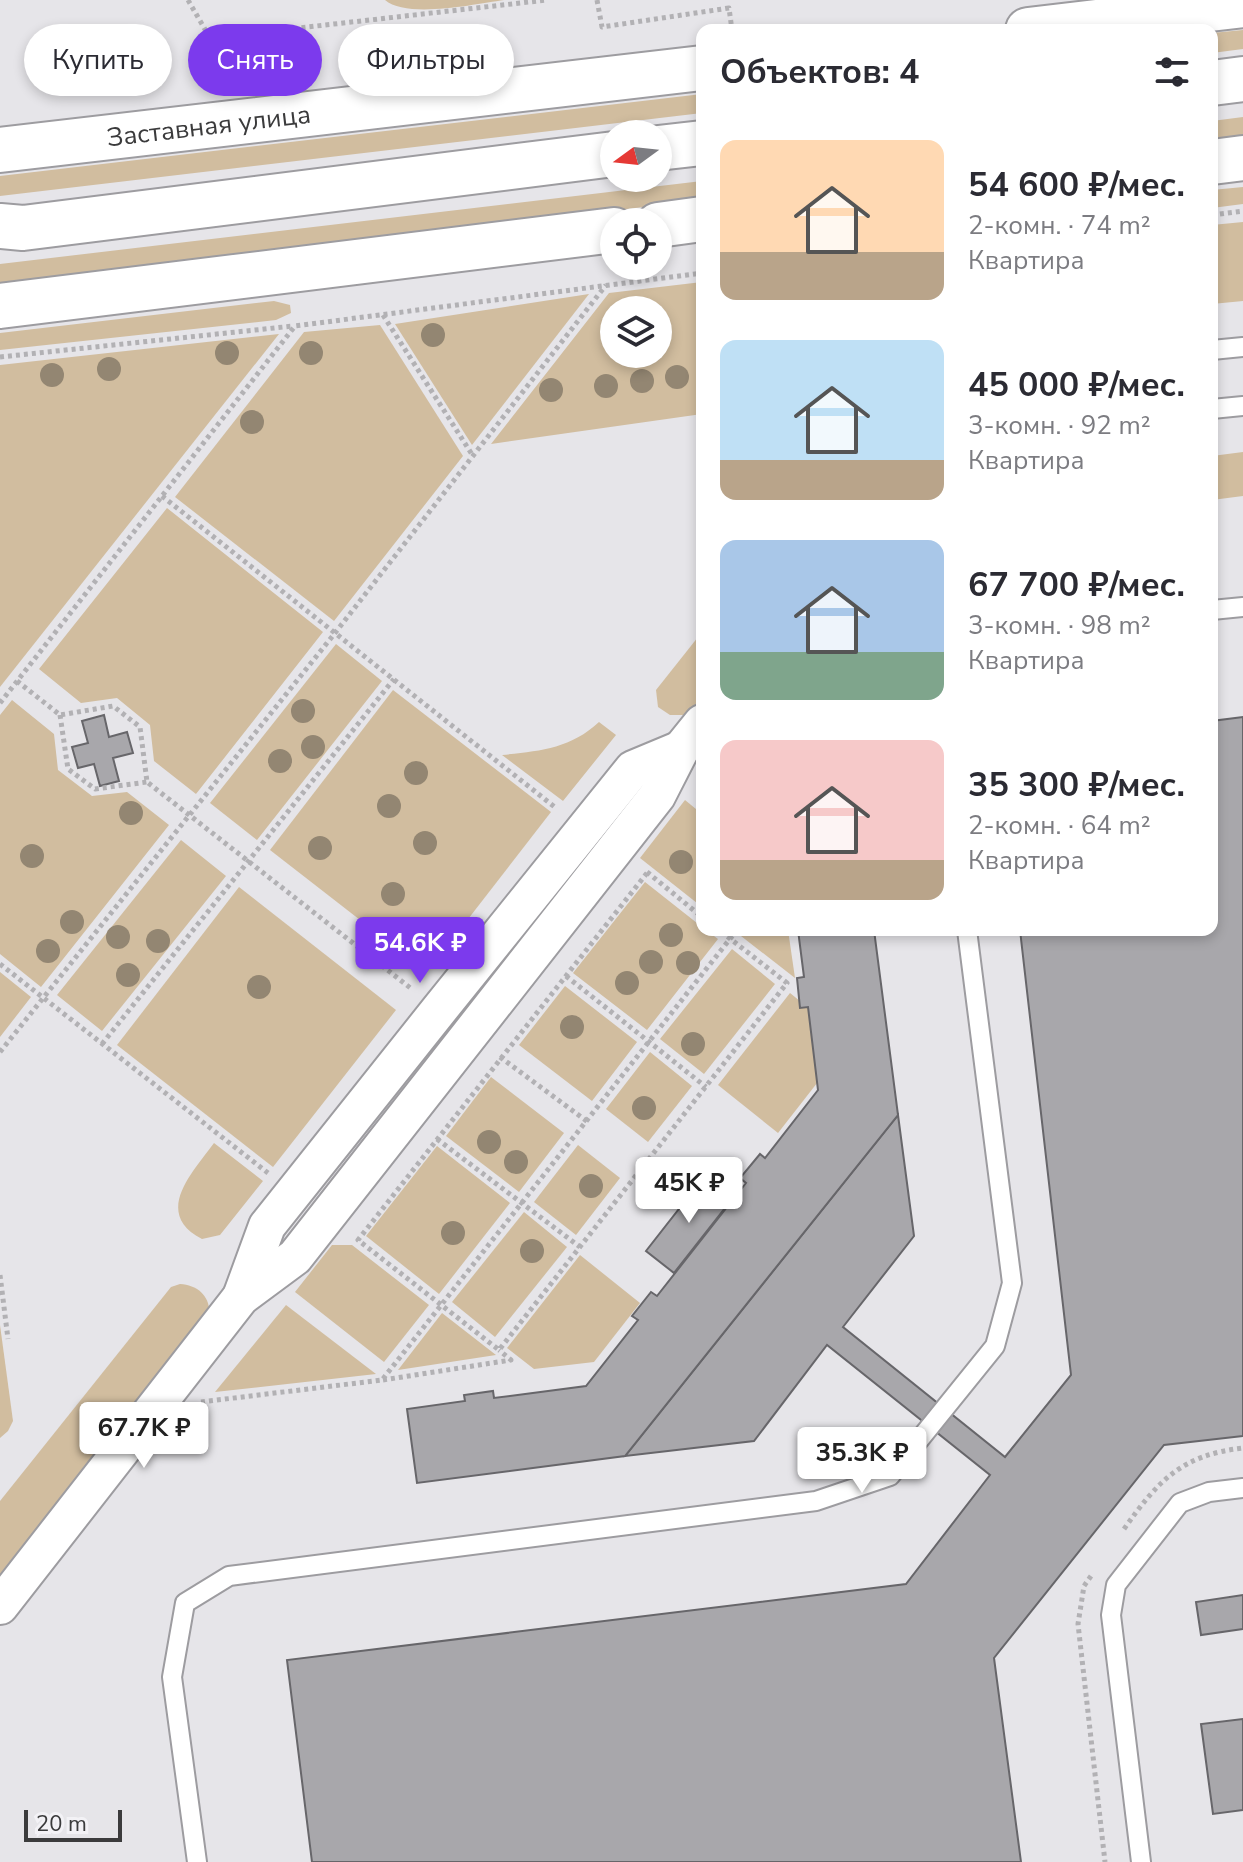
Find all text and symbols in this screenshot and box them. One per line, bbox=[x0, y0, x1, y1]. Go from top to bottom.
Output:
chip: Купить bbox=[24, 24, 172, 96]
chip: Снять bbox=[188, 24, 322, 96]
chip: Фильтры bbox=[338, 24, 514, 96]
text: Объектов: 4 bbox=[720, 49, 919, 95]
icon: filters bbox=[1150, 50, 1194, 94]
street label: Заставная улица bbox=[105, 96, 313, 155]
north arrow bbox=[600, 120, 672, 192]
map controls bbox=[600, 120, 672, 368]
text: 54 600 ₽/мес. bbox=[968, 162, 1185, 208]
icon: home bbox=[784, 172, 880, 268]
button: locate bbox=[600, 208, 672, 280]
text: 2-комн. · 74 m² bbox=[968, 208, 1151, 243]
text: Квартира bbox=[968, 243, 1084, 278]
button: layers bbox=[600, 296, 672, 368]
text: 45 000 ₽/мес. bbox=[968, 362, 1185, 408]
icon: home bbox=[784, 372, 880, 468]
text: 3-комн. · 92 m² bbox=[968, 408, 1151, 443]
text: Квартира bbox=[968, 443, 1084, 478]
text: 67 700 ₽/мес. bbox=[968, 562, 1185, 608]
icon: home bbox=[784, 572, 880, 668]
text: 3-комн. · 98 m² bbox=[968, 608, 1151, 643]
text: Квартира bbox=[968, 643, 1084, 678]
text: 35 300 ₽/мес. bbox=[968, 762, 1185, 808]
icon: home bbox=[784, 772, 880, 868]
text: 2-комн. · 64 m² bbox=[968, 808, 1151, 843]
text: Квартира bbox=[968, 843, 1084, 878]
pin: 54.6K ₽ bbox=[346, 917, 494, 985]
text: 54.6K ₽ bbox=[373, 925, 467, 960]
pin: 45K ₽ bbox=[633, 1157, 745, 1225]
text: 45K ₽ bbox=[653, 1165, 725, 1200]
pin: 67.7K ₽ bbox=[70, 1402, 218, 1470]
text: 67.7K ₽ bbox=[97, 1410, 191, 1445]
pin: 35.3K ₽ bbox=[788, 1427, 936, 1495]
text: 35.3K ₽ bbox=[815, 1435, 909, 1470]
scale bar bbox=[24, 1806, 122, 1842]
text: 20 m bbox=[36, 1809, 87, 1839]

